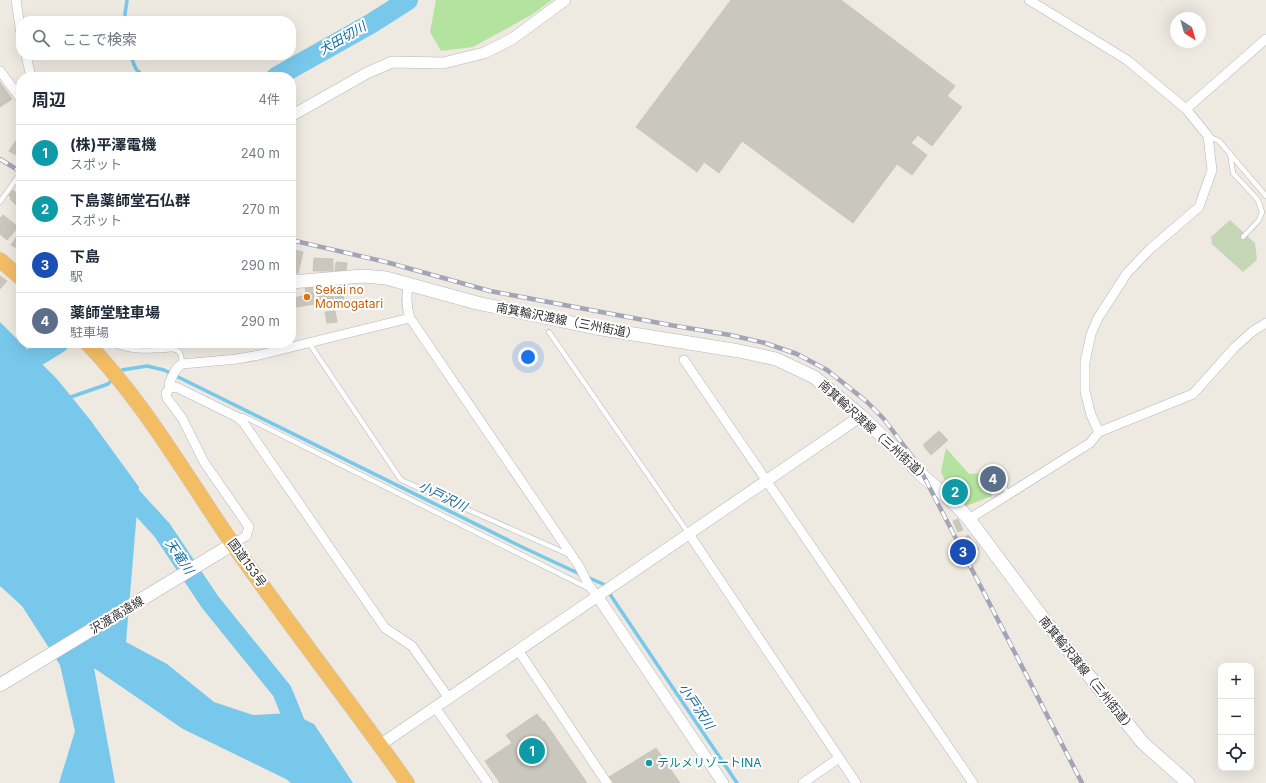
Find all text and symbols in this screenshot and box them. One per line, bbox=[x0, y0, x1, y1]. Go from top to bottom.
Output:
north arrow bbox=[1170, 12, 1206, 48]
search box bbox=[16, 16, 296, 60]
water label: 犬田切川 bbox=[315, 17, 370, 58]
icon: search bbox=[30, 27, 52, 49]
text: ここで検索 bbox=[62, 30, 137, 49]
text: 周辺 bbox=[32, 90, 66, 110]
text: 4件 bbox=[259, 91, 280, 107]
text: (株)平澤電機 bbox=[70, 135, 156, 154]
text: 1 bbox=[42, 145, 48, 161]
text: 240 m bbox=[241, 145, 280, 161]
text: スポット bbox=[70, 156, 122, 172]
text: 下島薬師堂石仏群 bbox=[70, 191, 190, 210]
text: 2 bbox=[41, 201, 49, 217]
text: 270 m bbox=[242, 201, 280, 217]
text: スポット bbox=[70, 212, 122, 228]
text: 下島 bbox=[70, 247, 100, 266]
text: 3 bbox=[41, 257, 49, 273]
text: 290 m bbox=[241, 257, 280, 273]
text: 駅 bbox=[70, 268, 83, 284]
place label: Sekai no Momogatari bbox=[315, 282, 383, 311]
marker: Sekai no Momogatari bbox=[302, 292, 312, 302]
street label: 南箕輪沢渡線（三州街道） bbox=[495, 299, 639, 342]
text: 薬師堂駐車場 bbox=[70, 303, 160, 322]
text: 4 bbox=[41, 313, 49, 329]
text: 290 m bbox=[241, 313, 280, 329]
text: 駐車場 bbox=[70, 324, 109, 340]
your location bbox=[518, 347, 538, 367]
street label: 南箕輪沢渡線（三州街道） bbox=[816, 377, 933, 484]
pin: 4 bbox=[980, 464, 1006, 494]
water label: 小戸沢川 bbox=[416, 477, 472, 515]
pin: 2 bbox=[942, 477, 968, 507]
water label: 天竜川 bbox=[162, 535, 199, 578]
street label: 国道153号 bbox=[225, 536, 270, 590]
pin: 3 bbox=[950, 537, 976, 567]
street label: 沢渡高遠線 bbox=[87, 593, 146, 636]
street label: 南箕輪沢渡線（三州街道） bbox=[1036, 613, 1139, 734]
map controls bbox=[1218, 663, 1254, 771]
button: + bbox=[1218, 663, 1254, 699]
water label: 小戸沢川 bbox=[676, 680, 719, 734]
button: − bbox=[1218, 699, 1254, 735]
button: locate bbox=[1218, 735, 1254, 771]
pin: 1 bbox=[519, 736, 545, 766]
place label: テルメリゾートINA bbox=[657, 755, 762, 770]
marker: テルメリゾートINA bbox=[644, 758, 654, 768]

